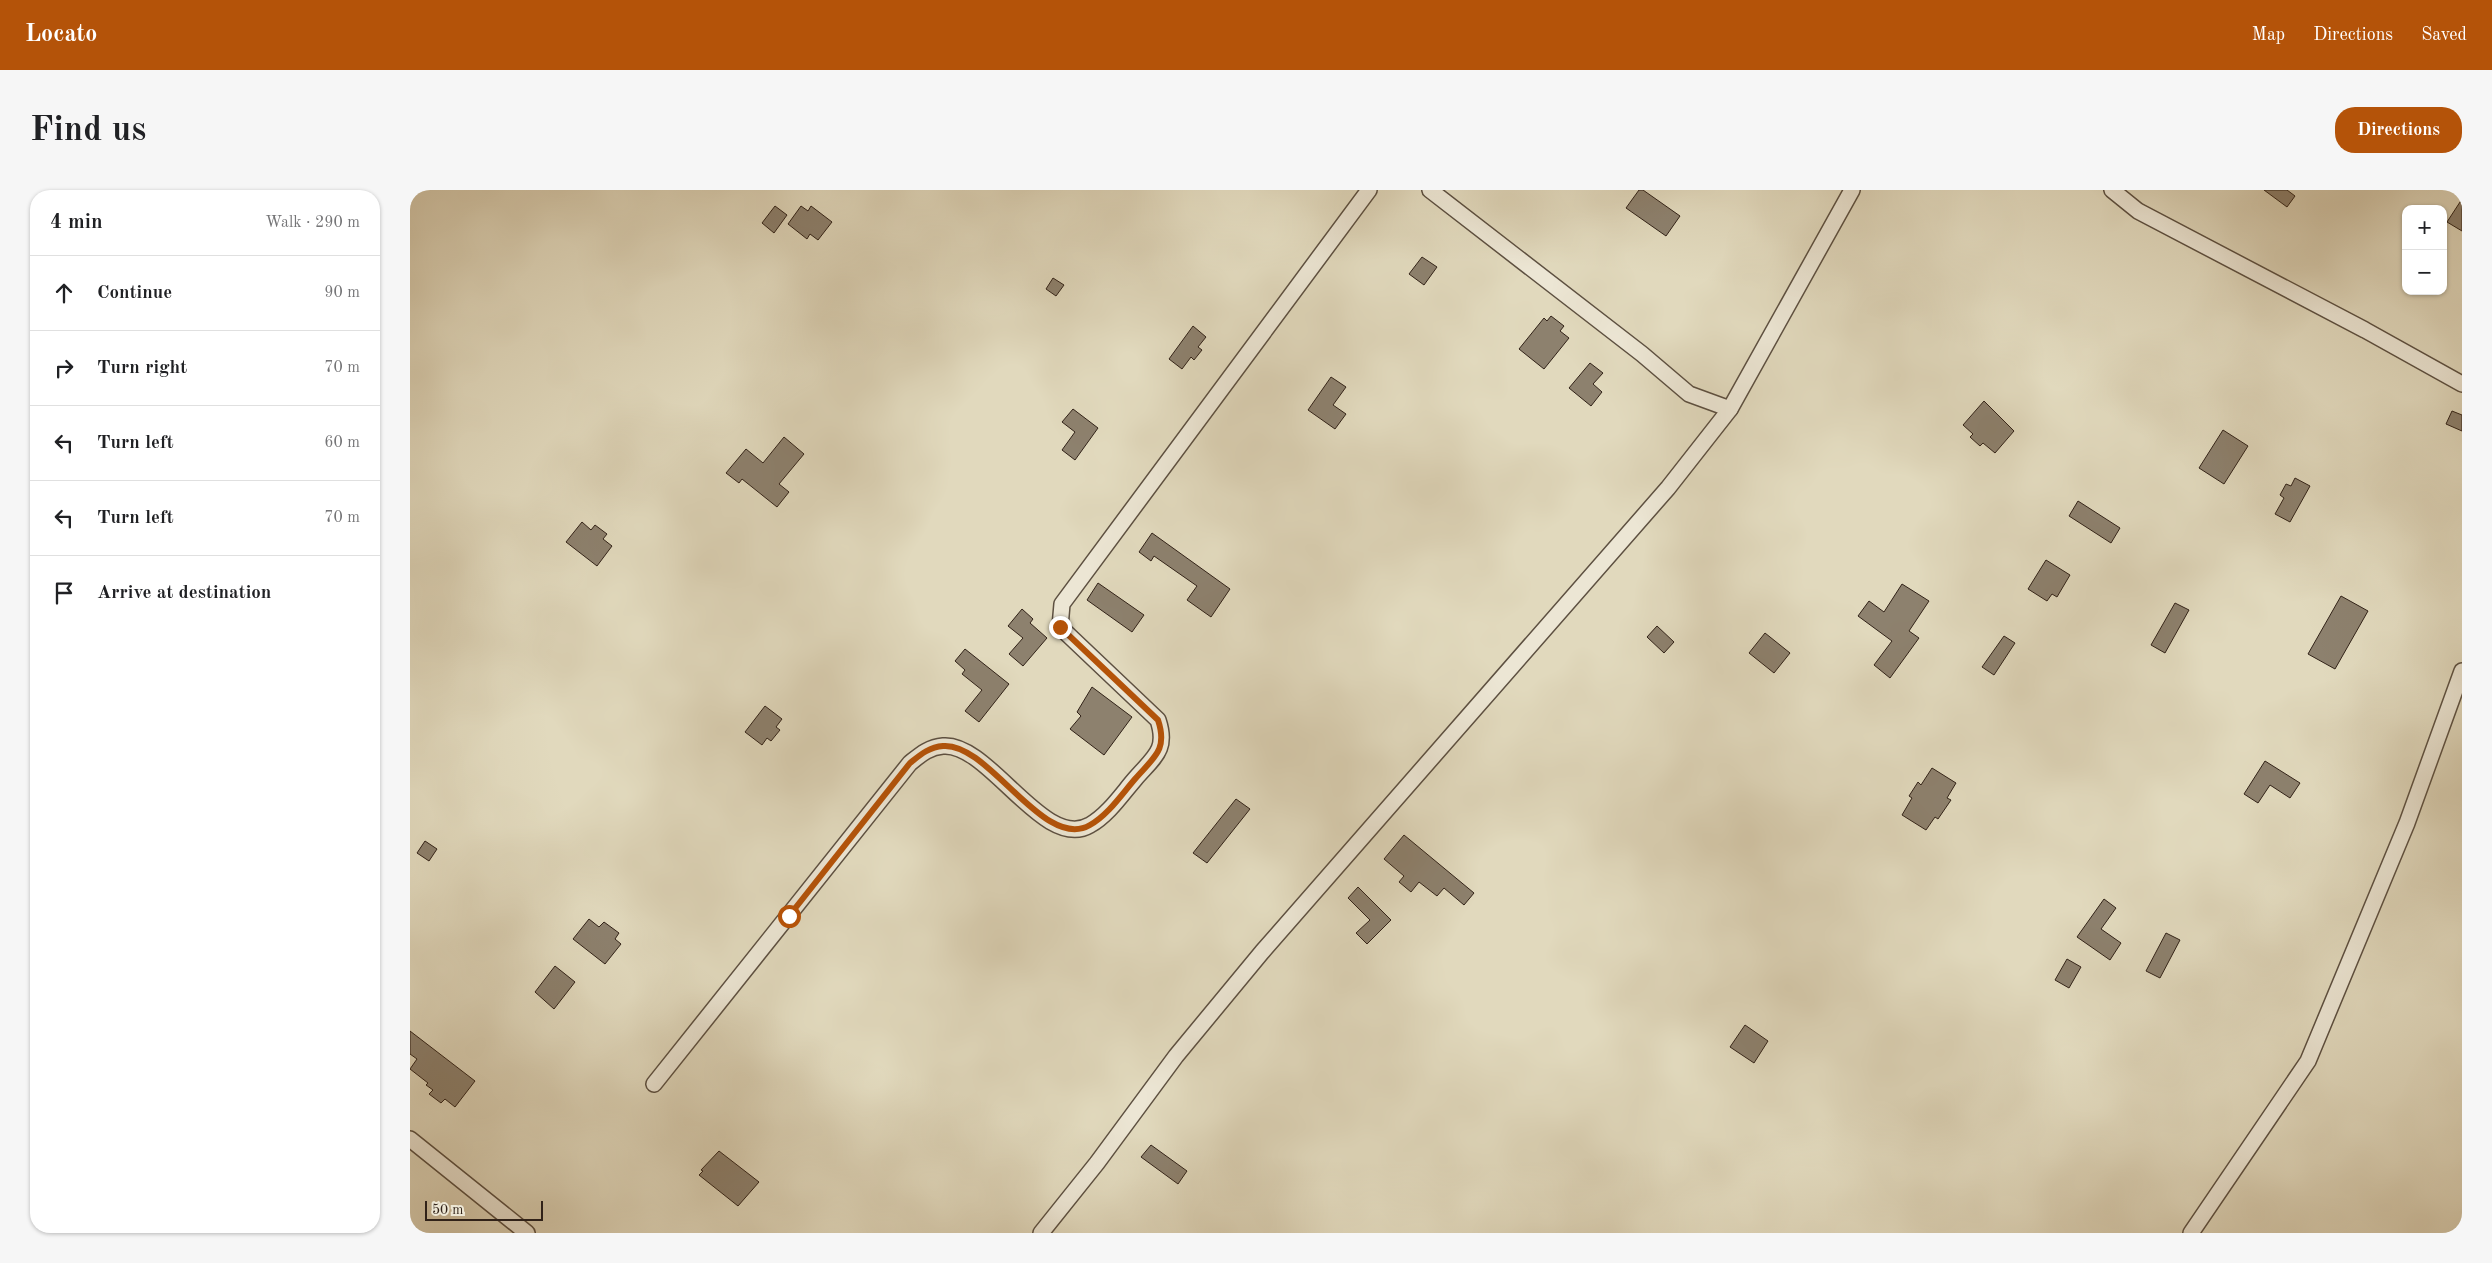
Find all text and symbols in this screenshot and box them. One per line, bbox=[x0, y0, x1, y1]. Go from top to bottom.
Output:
text: Locato bbox=[25, 23, 97, 47]
text: Map bbox=[2252, 26, 2285, 44]
text: Directions bbox=[2313, 26, 2393, 44]
text: Saved bbox=[2421, 26, 2467, 44]
button: Directions bbox=[2335, 107, 2462, 153]
text: Find us bbox=[30, 113, 146, 148]
map controls bbox=[2402, 205, 2447, 295]
button: + bbox=[2402, 205, 2447, 250]
text: 4 min bbox=[50, 212, 103, 233]
text: Walk · 290 m bbox=[265, 215, 360, 231]
button: − bbox=[2402, 250, 2447, 295]
icon: ahead bbox=[50, 279, 78, 307]
text: Continue bbox=[97, 284, 172, 303]
text: 90 m bbox=[324, 285, 360, 301]
icon: right bbox=[50, 354, 78, 382]
text: Turn right bbox=[97, 359, 187, 378]
text: 70 m bbox=[324, 360, 360, 376]
icon: left bbox=[50, 429, 78, 457]
text: Turn left bbox=[97, 434, 174, 453]
text: 60 m bbox=[324, 435, 360, 451]
icon: left bbox=[50, 504, 78, 532]
text: Turn left bbox=[97, 509, 174, 528]
text: 70 m bbox=[324, 510, 360, 526]
icon: arrive bbox=[50, 579, 78, 607]
text: Arrive at destination bbox=[97, 584, 271, 603]
route end bbox=[1049, 616, 1072, 639]
route start bbox=[778, 905, 801, 928]
scale bar bbox=[425, 1198, 542, 1221]
text: 50 m bbox=[432, 1203, 463, 1217]

